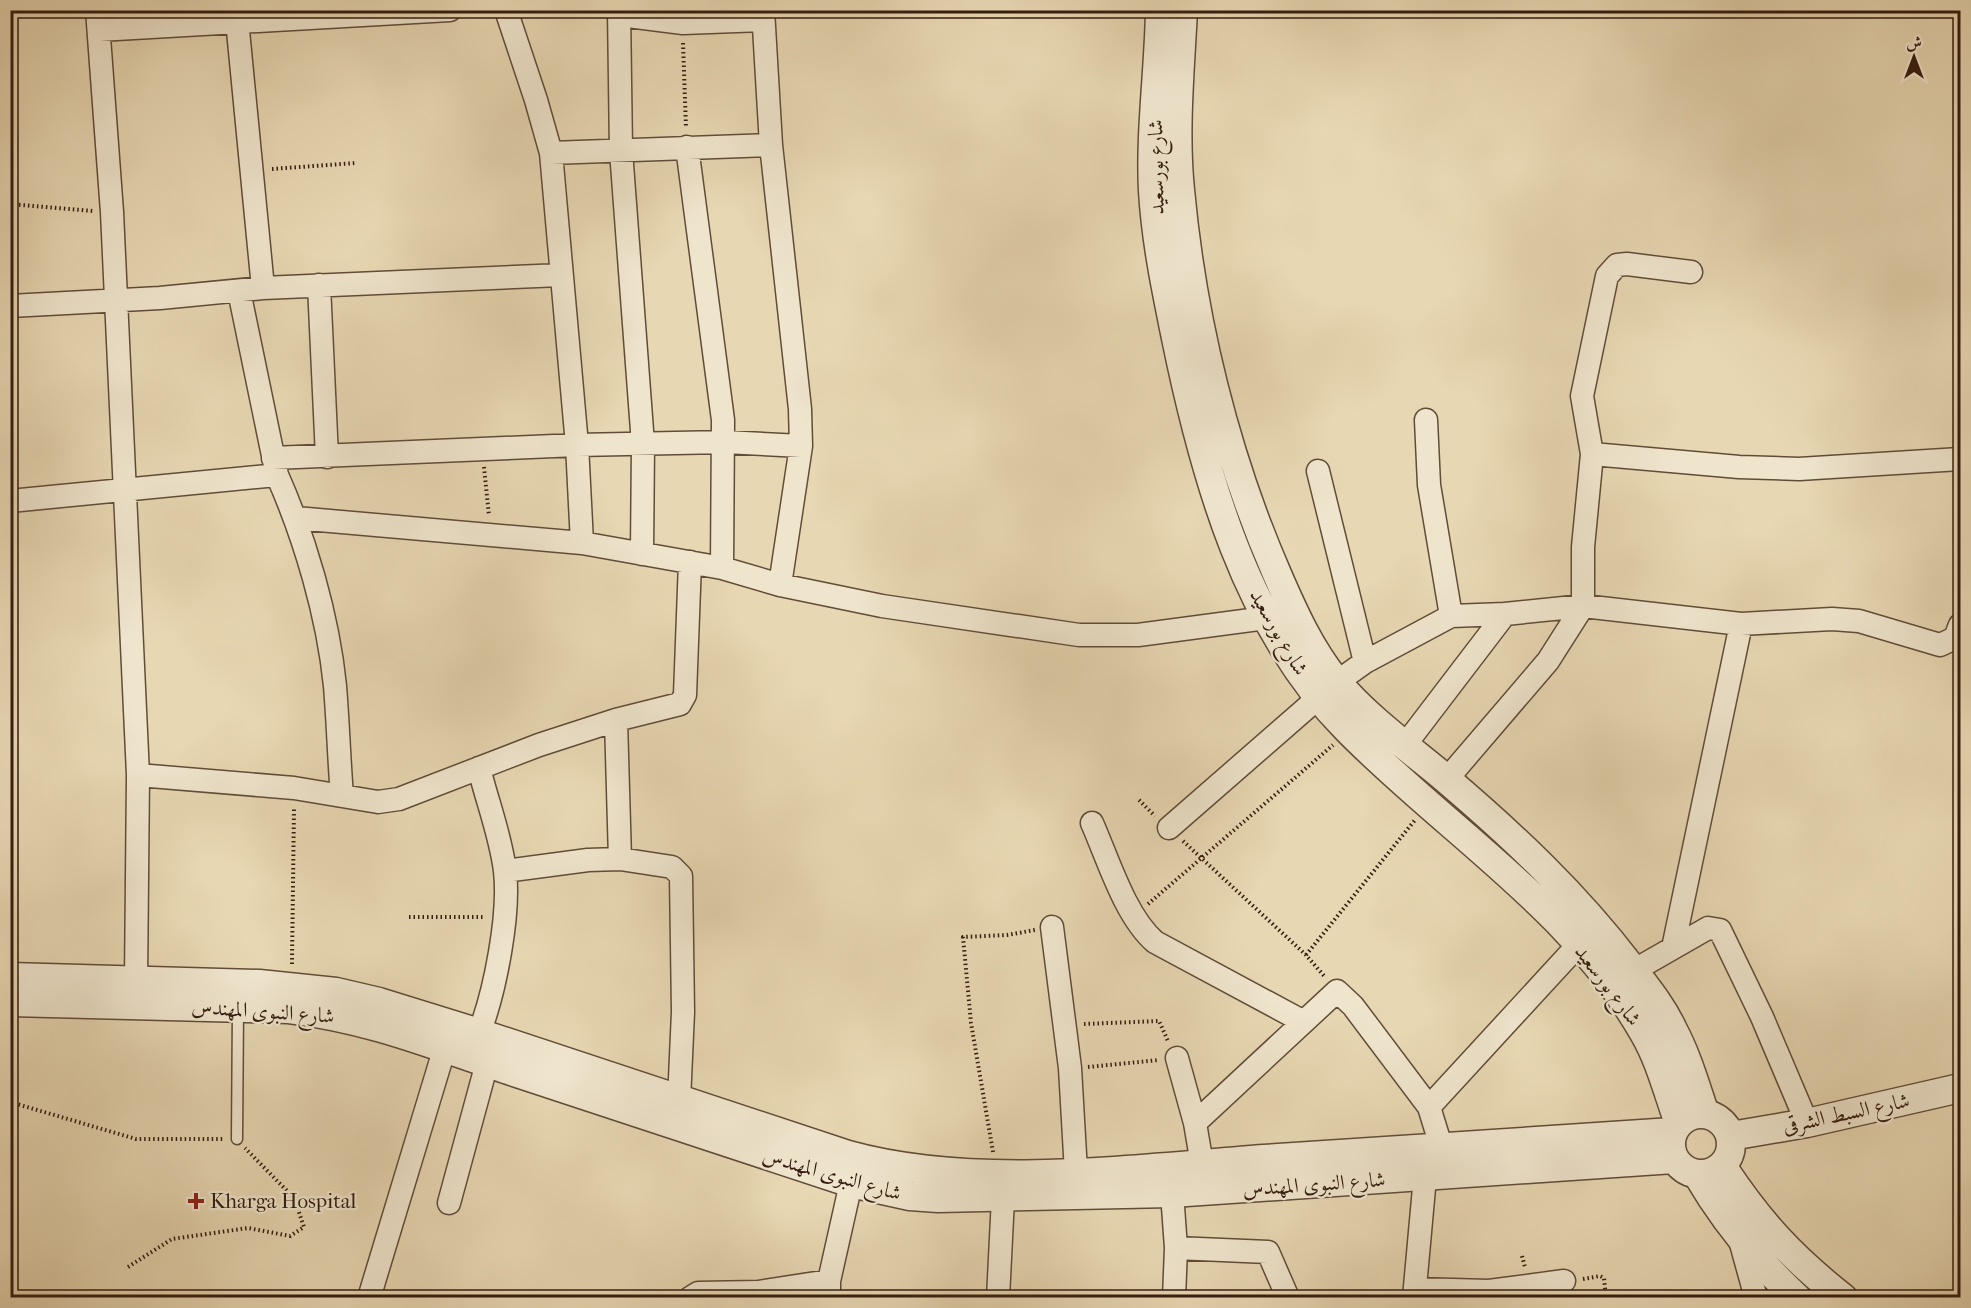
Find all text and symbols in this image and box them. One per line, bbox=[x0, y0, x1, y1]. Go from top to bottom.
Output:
north arrow bbox=[1884, 27, 1944, 87]
text: ش bbox=[1906, 33, 1922, 52]
street label: شارع بورسعيد bbox=[1143, 119, 1175, 215]
street label: شارع بورسعيد bbox=[1240, 585, 1313, 682]
street label: شارع بورسعيد bbox=[1565, 940, 1646, 1034]
street label: شارع النبوى المهندس bbox=[190, 994, 335, 1034]
street label: شارع السبط الشرقى bbox=[1780, 1088, 1913, 1144]
street label: شارع النبوى المهندس bbox=[758, 1143, 904, 1211]
street label: شارع النبوى المهندس bbox=[1242, 1167, 1387, 1207]
place label: Kharga Hospital bbox=[210, 1189, 356, 1213]
marker: Kharga Hospital bbox=[187, 1192, 205, 1210]

